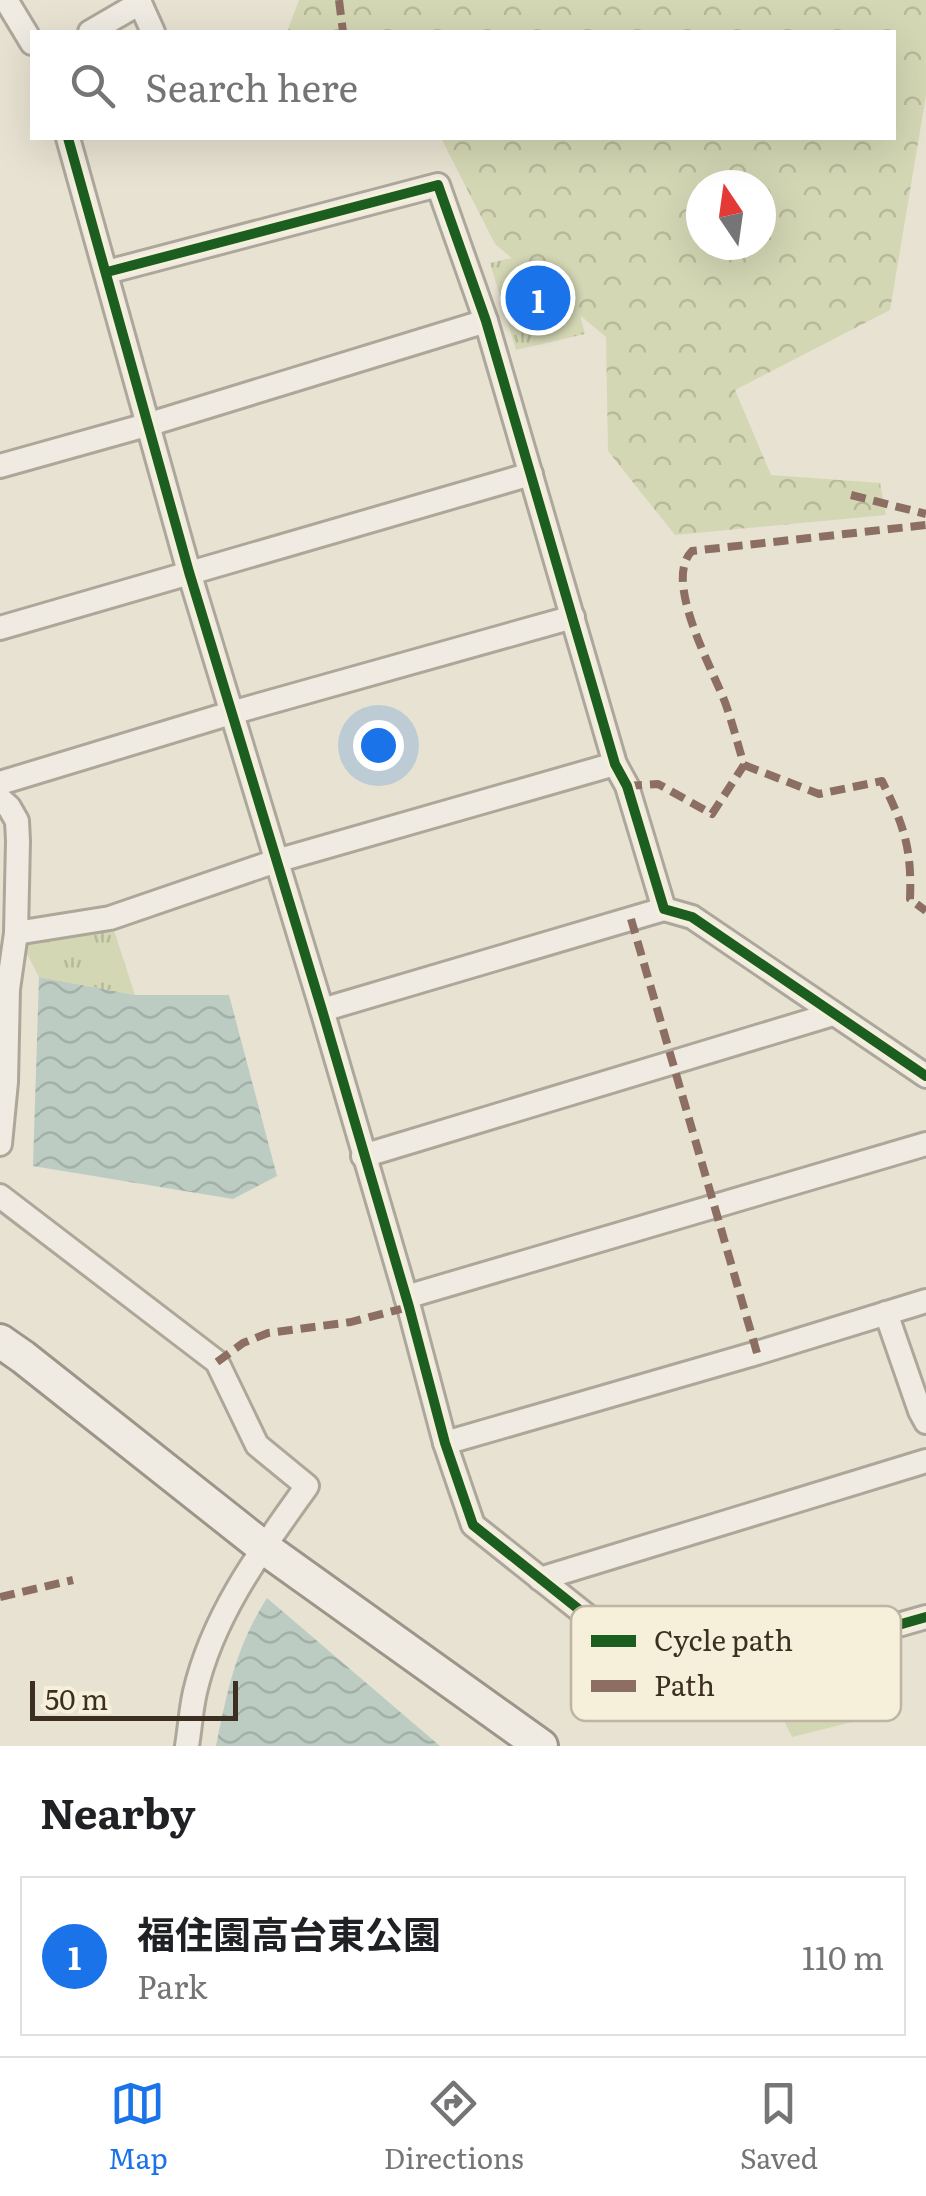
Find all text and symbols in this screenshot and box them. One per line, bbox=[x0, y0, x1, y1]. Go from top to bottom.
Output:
search box bbox=[30, 30, 896, 140]
text: Search here bbox=[145, 57, 358, 114]
icon: search bbox=[65, 58, 120, 113]
north arrow bbox=[686, 170, 776, 260]
pin: 1 bbox=[506, 260, 570, 336]
your location bbox=[353, 720, 404, 771]
legend bbox=[571, 1606, 901, 1721]
text: Cycle path bbox=[654, 1618, 793, 1660]
text: Path bbox=[654, 1663, 715, 1705]
scale bar bbox=[30, 1676, 238, 1720]
text: 50 m bbox=[45, 1677, 108, 1719]
text: Nearby bbox=[40, 1780, 196, 1842]
text: 福住園高台東公園 bbox=[137, 1904, 441, 1961]
text: 1 bbox=[68, 1932, 81, 1980]
text: 110 m bbox=[802, 1932, 884, 1980]
text: Park bbox=[137, 1961, 207, 2009]
tab: Map bbox=[108, 2076, 168, 2178]
tab: Directions bbox=[384, 2076, 524, 2178]
tab: Saved bbox=[740, 2076, 818, 2178]

